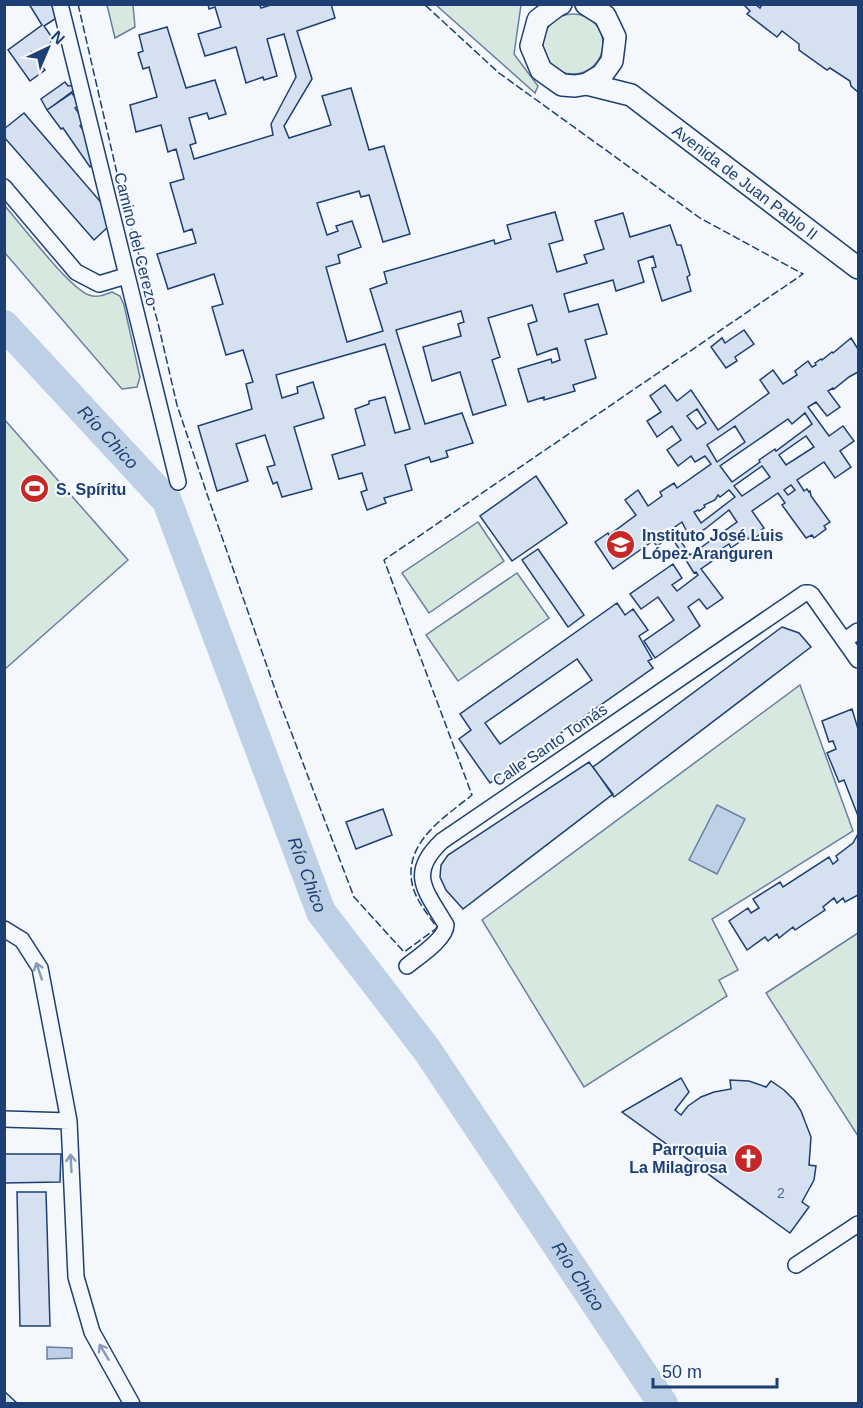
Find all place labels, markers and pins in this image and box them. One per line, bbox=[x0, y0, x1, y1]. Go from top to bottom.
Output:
sports icon: S. Spíritu bbox=[19, 473, 51, 505]
place label: S. Spíritu bbox=[56, 481, 126, 498]
place label: Instituto José Luis López Aranguren bbox=[642, 527, 783, 562]
school or university icon: Instituto José Luis López Aranguren bbox=[605, 528, 637, 560]
place label: Parroquia La Milagrosa bbox=[629, 1141, 727, 1176]
church icon: Parroquia La Milagrosa bbox=[732, 1142, 764, 1174]

